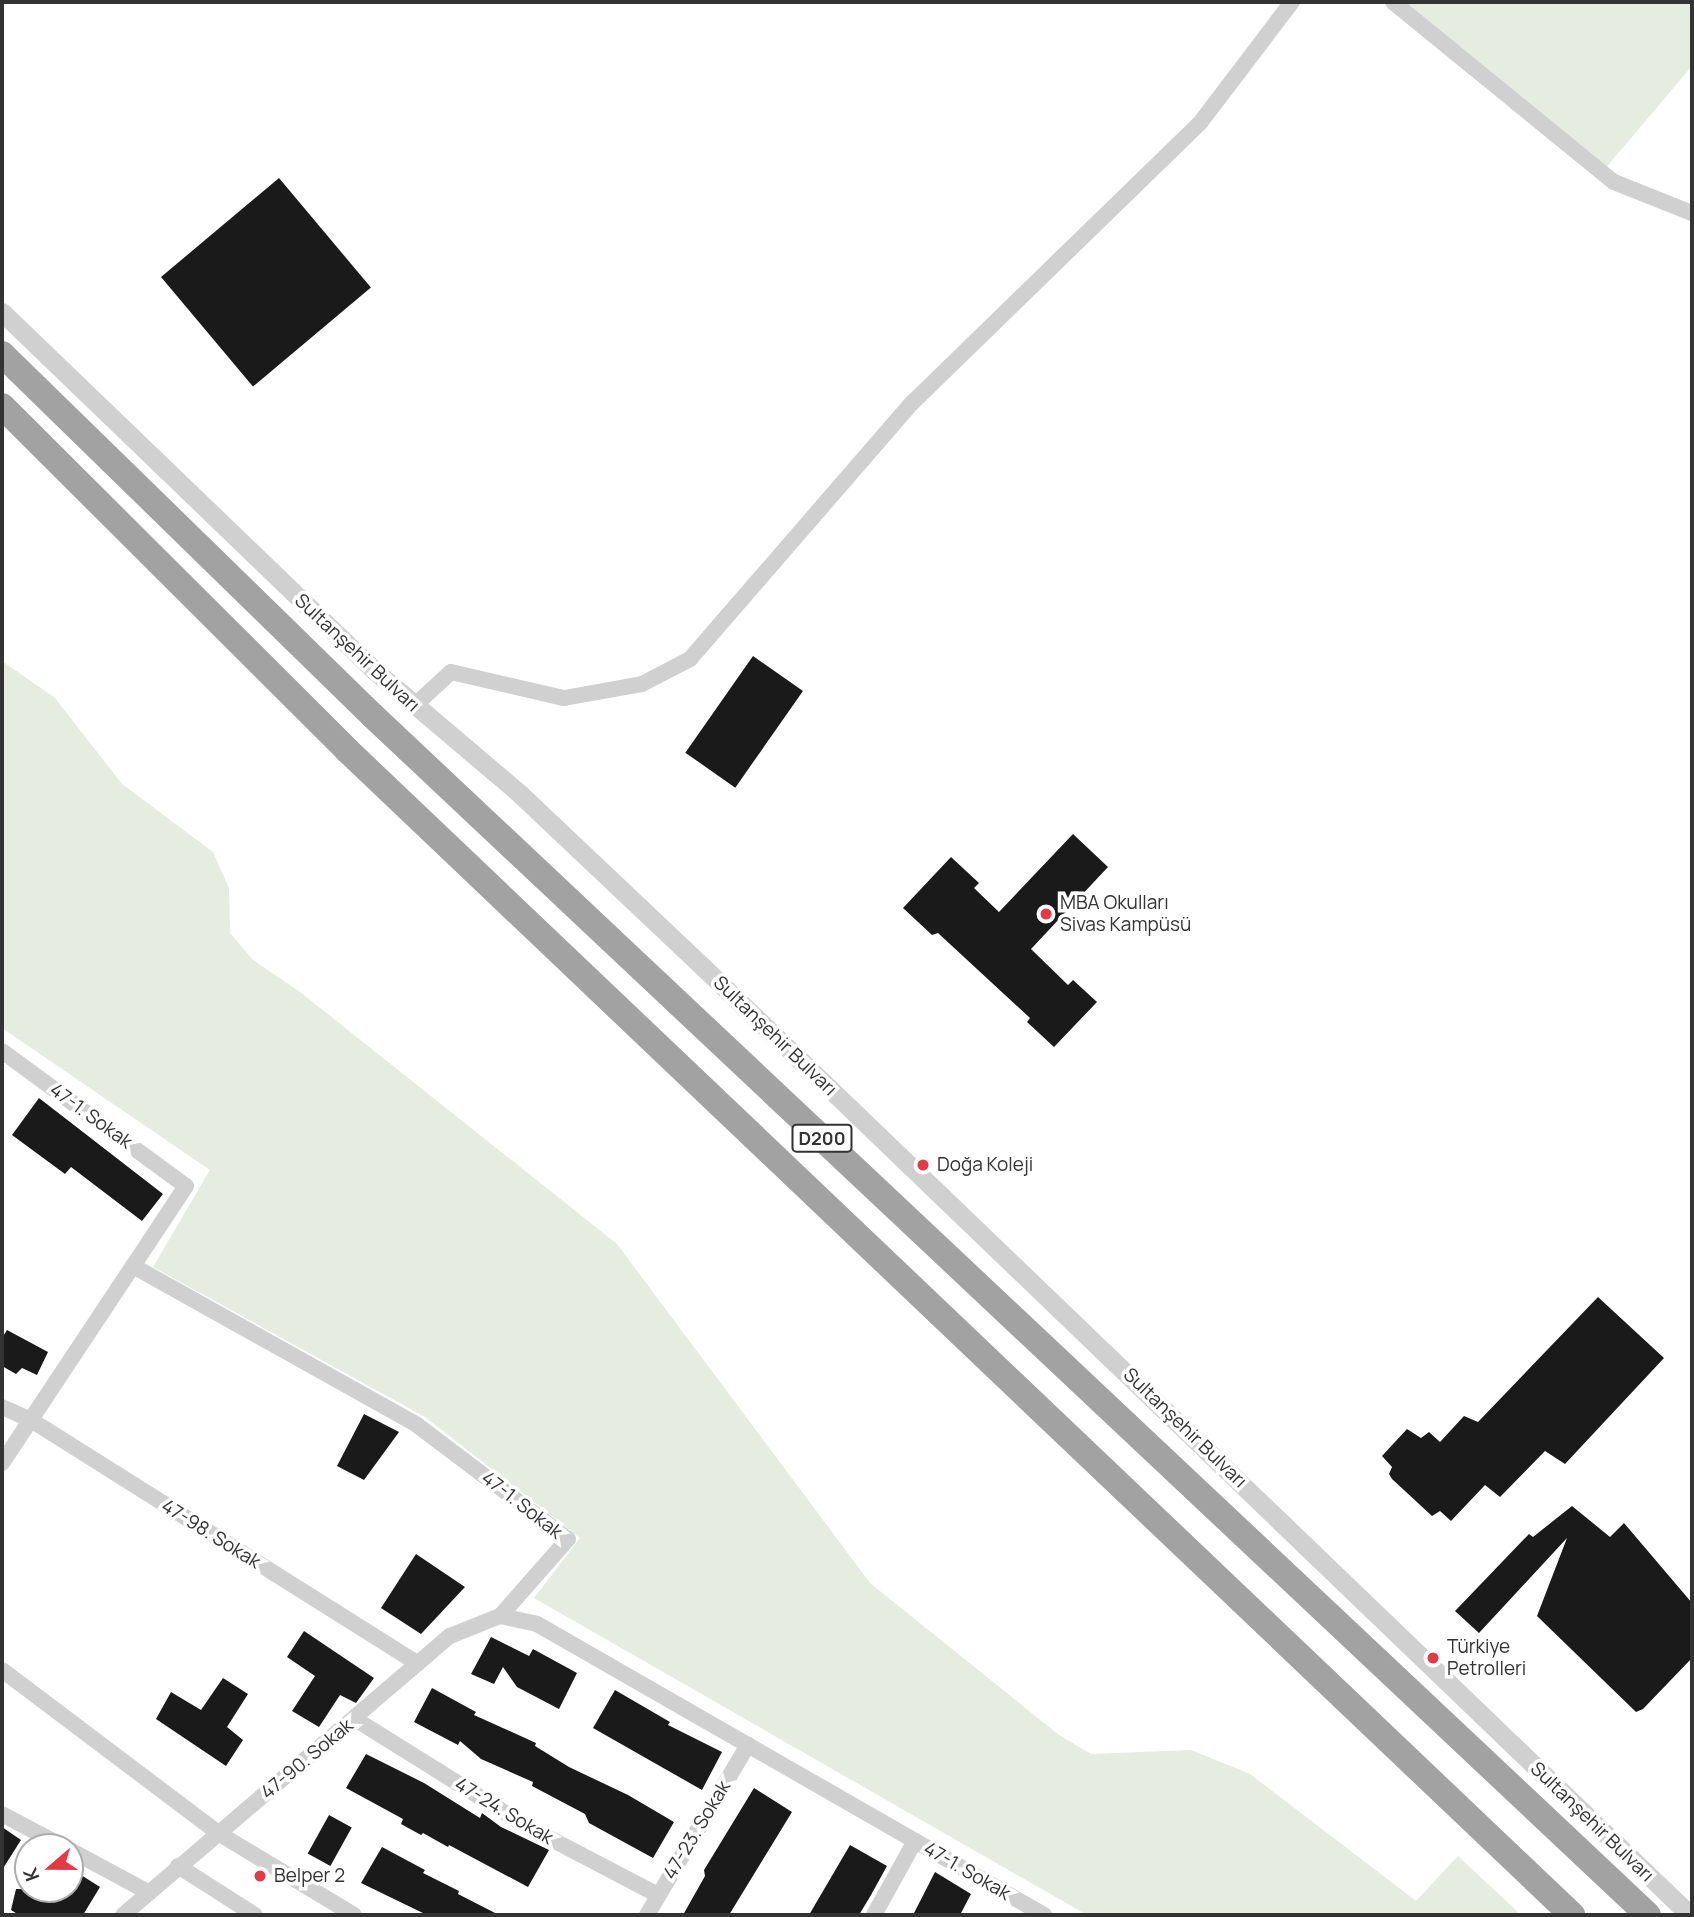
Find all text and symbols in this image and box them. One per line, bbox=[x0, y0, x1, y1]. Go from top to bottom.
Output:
street label: Sultanşehir Bulvarı bbox=[290, 589, 424, 717]
place label: MBA Okulları Sivas Kampüsü bbox=[1060, 892, 1191, 936]
marker: MBA Okulları Sivas Kampüsü bbox=[1038, 906, 1054, 922]
street label: Sultanşehir Bulvarı bbox=[709, 971, 841, 1101]
street label: 47-1. Sokak bbox=[45, 1078, 137, 1154]
road number: D200 bbox=[790, 1124, 854, 1153]
place label: Doğa Koleji bbox=[937, 1154, 1033, 1176]
marker: Doğa Koleji bbox=[915, 1157, 931, 1173]
street label: Sultanşehir Bulvarı bbox=[1119, 1363, 1251, 1493]
street label: 47-1. Sokak bbox=[477, 1466, 567, 1544]
street label: 47-98. Sokak bbox=[157, 1495, 265, 1573]
place label: Türkiye Petrolleri bbox=[1447, 1636, 1526, 1680]
marker: Türkiye Petrolleri bbox=[1425, 1650, 1441, 1666]
street label: 47-90. Sokak bbox=[256, 1714, 358, 1804]
street label: Sultanşehir Bulvarı bbox=[1526, 1757, 1658, 1887]
street label: 47-24. Sokak bbox=[451, 1773, 557, 1849]
street label: 47-23. Sokak bbox=[659, 1777, 735, 1883]
north arrow bbox=[14, 1833, 84, 1903]
street label: 47-1. Sokak bbox=[920, 1837, 1014, 1905]
text: K bbox=[17, 1864, 45, 1885]
place label: Belper 2 bbox=[274, 1865, 345, 1887]
marker: Belper 2 bbox=[252, 1868, 268, 1884]

